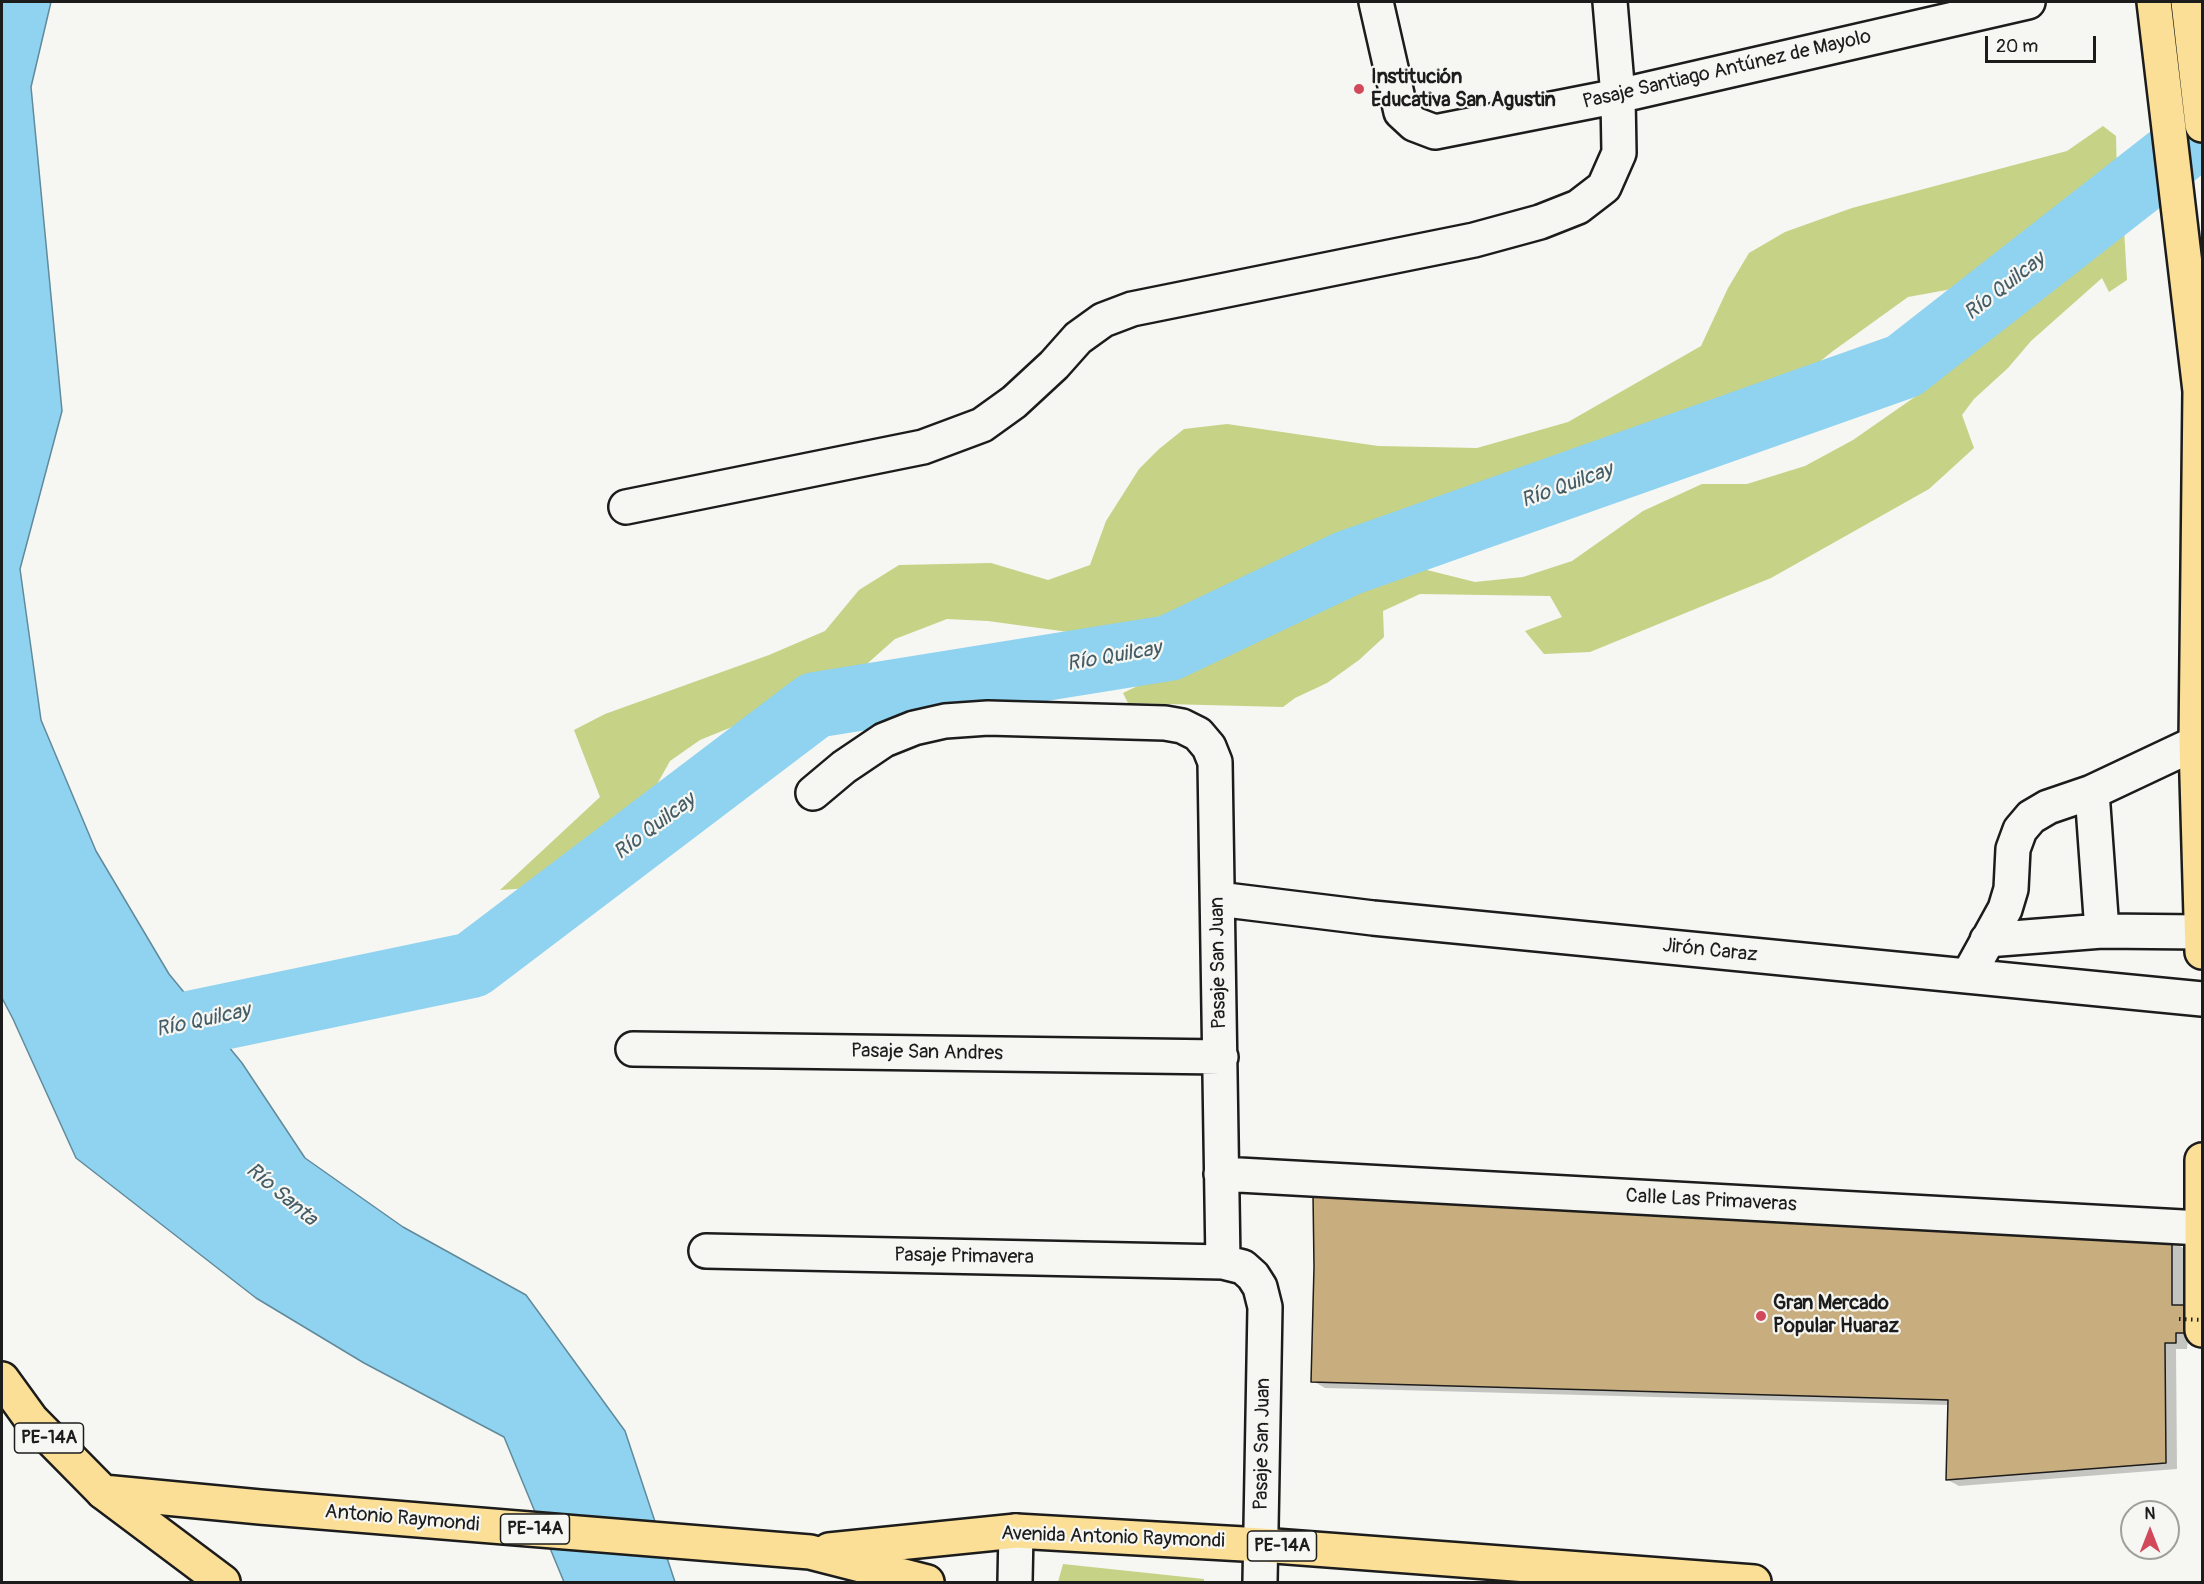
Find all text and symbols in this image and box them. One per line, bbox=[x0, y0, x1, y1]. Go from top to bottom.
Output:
scale bar bbox=[1988, 24, 2099, 62]
street label: Pasaje Santiago Antúnez de Mayolo bbox=[1580, 25, 1874, 115]
text: 20 m bbox=[1996, 35, 2038, 58]
place label: Institución Educativa San Agustin bbox=[1371, 66, 1556, 113]
marker: Institución Educativa San Agustin bbox=[1352, 82, 1366, 96]
water label: Río Quilcay bbox=[1960, 248, 2050, 326]
water label: Río Quilcay bbox=[1518, 458, 1616, 514]
water label: Río Quilcay bbox=[1065, 636, 1163, 678]
water label: Río Quilcay bbox=[609, 788, 701, 866]
street label: Pasaje San Juan bbox=[1206, 897, 1232, 1029]
street label: Jirón Caraz bbox=[1661, 934, 1759, 968]
water label: Río Quilcay bbox=[154, 999, 252, 1043]
street label: Pasaje San Andres bbox=[851, 1040, 1003, 1066]
water label: Río Santa bbox=[240, 1158, 322, 1232]
street label: Calle Las Primaveras bbox=[1625, 1185, 1797, 1217]
street label: Pasaje Primavera bbox=[894, 1244, 1034, 1270]
place label: Gran Mercado Popular Huaraz bbox=[1773, 1292, 1899, 1339]
marker: Gran Mercado Popular Huaraz bbox=[1754, 1309, 1768, 1323]
street label: Pasaje San Juan bbox=[1250, 1378, 1276, 1510]
road number: PE-14A bbox=[14, 1423, 84, 1453]
street label: Antonio Raymondi bbox=[324, 1500, 480, 1538]
north arrow bbox=[2120, 1500, 2180, 1560]
text: N bbox=[2145, 1504, 2155, 1524]
road number: PE-14A bbox=[500, 1514, 570, 1544]
street label: Avenida Antonio Raymondi bbox=[1001, 1522, 1225, 1554]
road number: PE-14A bbox=[1248, 1531, 1316, 1561]

